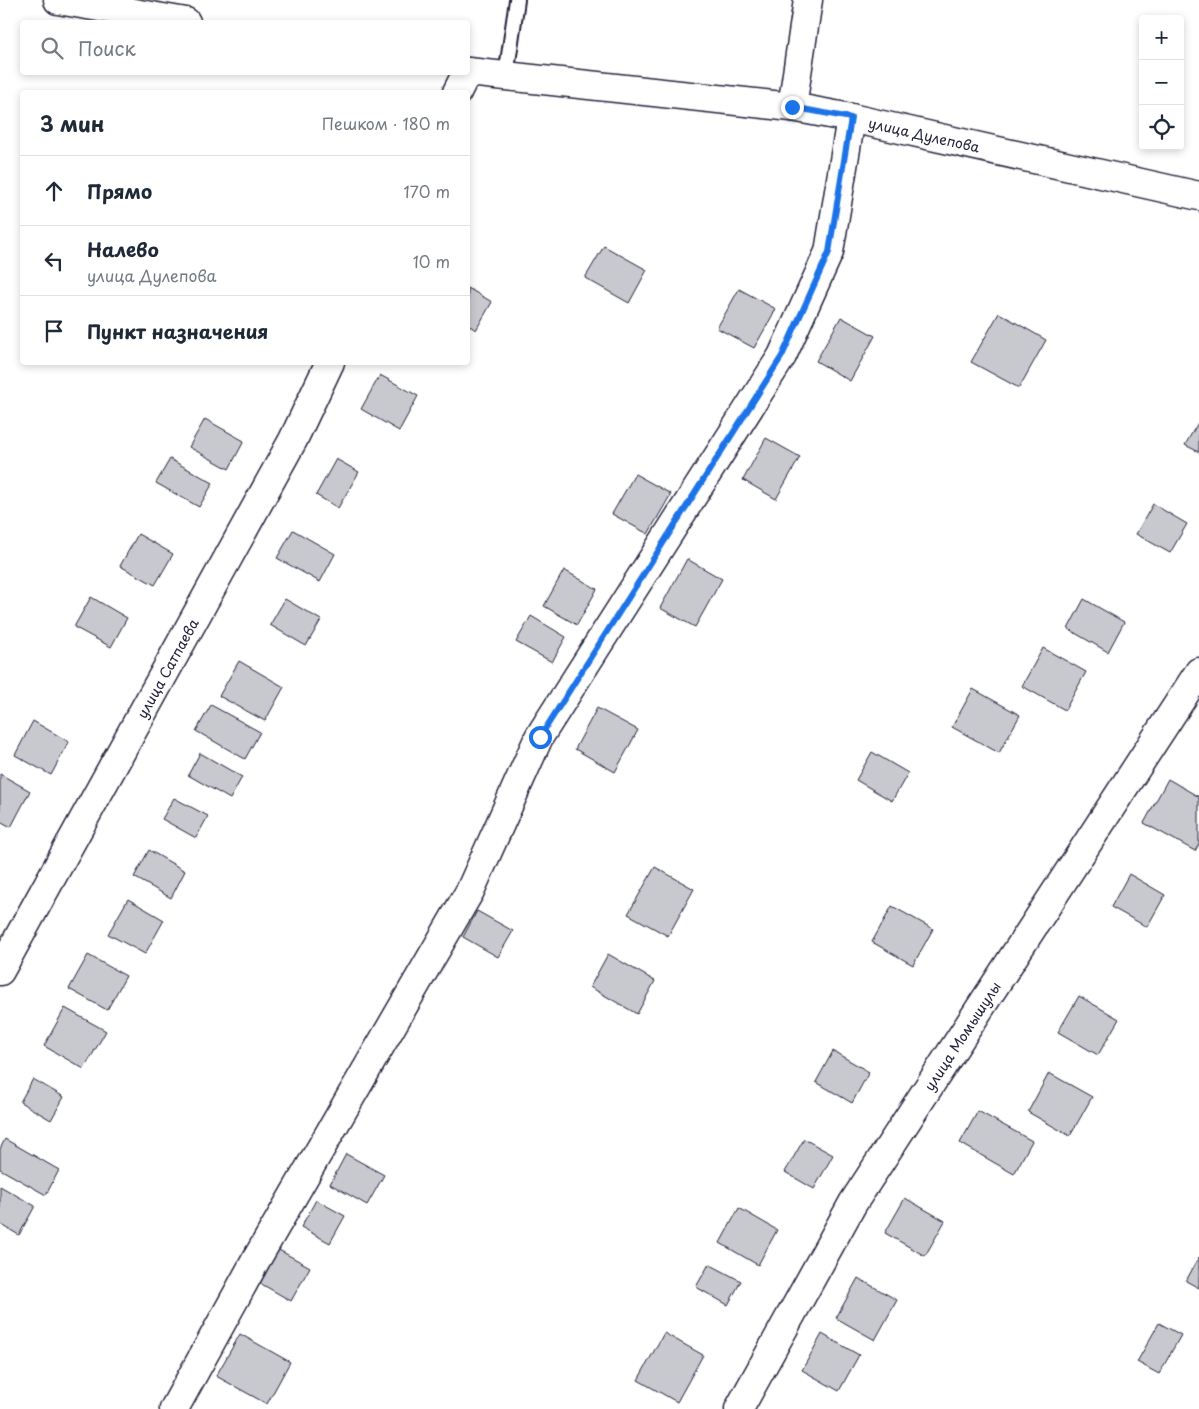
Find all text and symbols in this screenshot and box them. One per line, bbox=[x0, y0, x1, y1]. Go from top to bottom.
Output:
map controls bbox=[1139, 15, 1184, 150]
button: + bbox=[1139, 15, 1184, 60]
search box bbox=[20, 20, 470, 75]
icon: search bbox=[38, 34, 66, 62]
text: Поиск bbox=[78, 34, 136, 62]
button: − bbox=[1139, 60, 1184, 105]
route end bbox=[781, 96, 804, 119]
button: locate bbox=[1139, 105, 1184, 150]
text: 3 мин bbox=[40, 107, 104, 139]
text: Пешком · 180 m bbox=[322, 111, 450, 135]
street label: улица Дулепова bbox=[867, 112, 982, 157]
icon: ahead bbox=[40, 177, 68, 205]
text: Прямо bbox=[87, 177, 152, 205]
text: 170 m bbox=[404, 179, 450, 203]
text: Налево bbox=[87, 235, 159, 263]
icon: left bbox=[40, 247, 68, 275]
text: 10 m bbox=[413, 249, 450, 273]
text: улица Дулепова bbox=[87, 263, 217, 287]
icon: arrive bbox=[40, 317, 68, 345]
text: Пункт назначения bbox=[87, 317, 268, 345]
street label: улица Сатпаева bbox=[131, 614, 203, 722]
route start bbox=[529, 726, 552, 749]
street label: улица Момышулы bbox=[919, 977, 1005, 1095]

